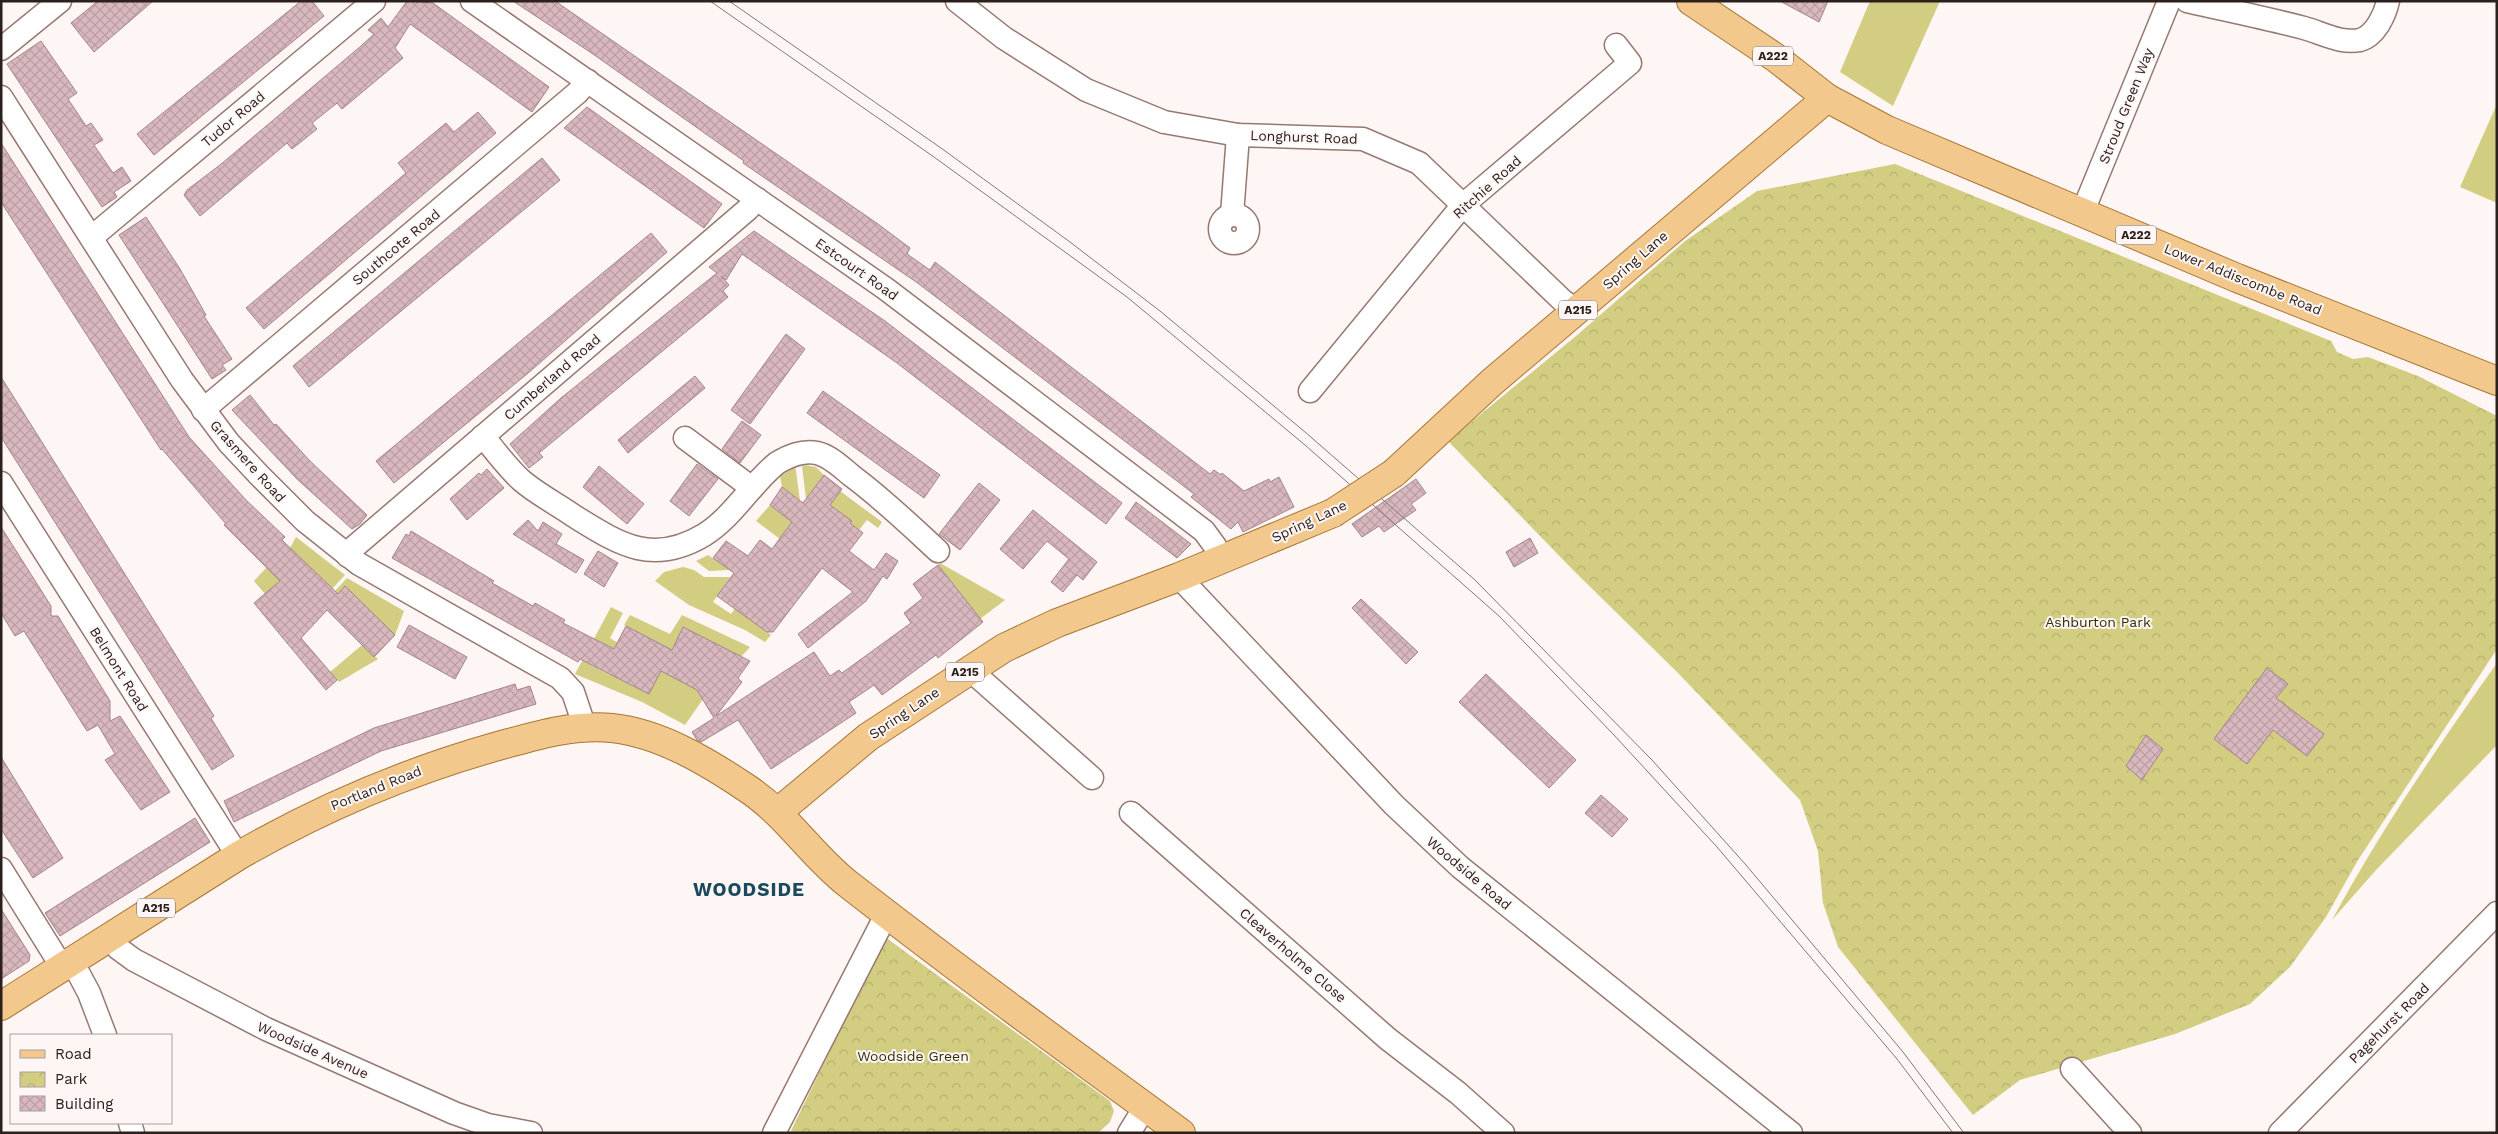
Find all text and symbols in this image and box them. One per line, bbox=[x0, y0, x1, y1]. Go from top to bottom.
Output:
street label: Stroud Green Way bbox=[2095, 45, 2157, 166]
road number: A222 bbox=[1753, 46, 1793, 66]
street label: Tudor Road bbox=[198, 88, 268, 150]
street label: Longhurst Road bbox=[1250, 127, 1358, 147]
street label: Ritchie Road bbox=[1450, 152, 1524, 222]
street label: Southcote Road bbox=[349, 206, 443, 288]
road number: A222 bbox=[2116, 226, 2156, 244]
street label: Spring Lane bbox=[1599, 227, 1671, 293]
street label: Estcourt Road bbox=[813, 235, 901, 303]
street label: Lower Addiscombe Road bbox=[2162, 240, 2324, 318]
road number: A215 bbox=[1559, 300, 1597, 320]
street label: Cumberland Road bbox=[500, 331, 604, 423]
street label: Grasmere Road bbox=[207, 417, 289, 505]
street label: Spring Lane bbox=[1269, 497, 1349, 545]
park label: Ashburton Park bbox=[2045, 614, 2151, 630]
street label: Belmont Road bbox=[87, 624, 151, 714]
road number: A215 bbox=[946, 662, 984, 682]
street label: Spring Lane bbox=[866, 684, 942, 742]
street label: Portland Road bbox=[328, 762, 424, 814]
street label: Woodside Road bbox=[1423, 833, 1515, 913]
district label: WOODSIDE bbox=[693, 878, 805, 901]
road number: A215 bbox=[137, 898, 175, 918]
street label: Cleaverholme Close bbox=[1236, 904, 1350, 1006]
street label: Pagehurst Road bbox=[2346, 980, 2432, 1066]
street label: Woodside Avenue bbox=[255, 1018, 371, 1082]
legend bbox=[10, 1034, 172, 1124]
text: Road bbox=[55, 1045, 92, 1063]
park label: Woodside Green bbox=[857, 1048, 969, 1064]
text: Park bbox=[55, 1070, 88, 1088]
text: Building bbox=[55, 1095, 113, 1113]

